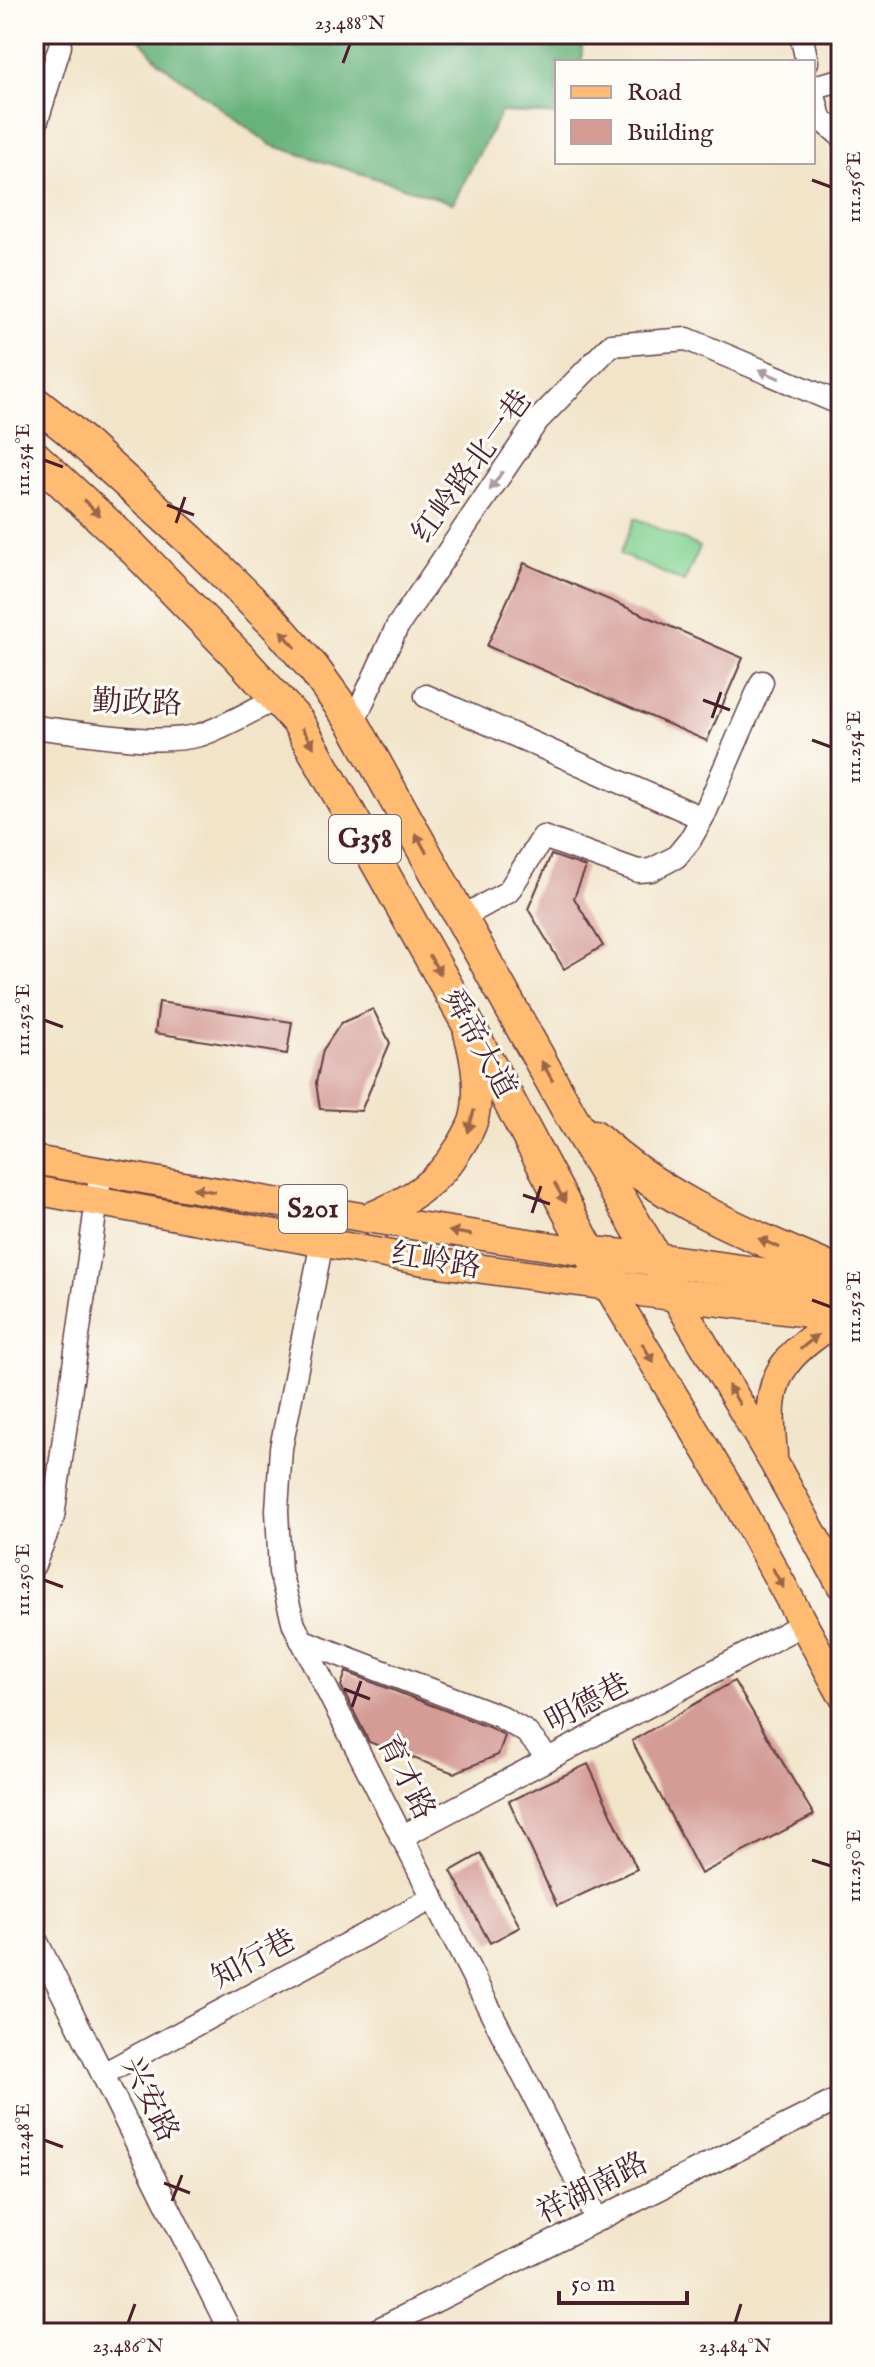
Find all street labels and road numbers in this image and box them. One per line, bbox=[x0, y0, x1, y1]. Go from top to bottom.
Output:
street label: 红岭路北一巷 bbox=[405, 383, 541, 551]
street label: 勤政路 bbox=[91, 683, 183, 725]
road number: G358 bbox=[329, 815, 401, 863]
street label: 舜帝大道 bbox=[432, 982, 524, 1106]
road number: S201 bbox=[279, 1185, 347, 1233]
street label: 红岭路 bbox=[389, 1236, 483, 1288]
street label: 明德巷 bbox=[539, 1666, 637, 1742]
street label: 育才路 bbox=[368, 1729, 442, 1827]
street label: 知行巷 bbox=[205, 1922, 303, 1998]
street label: 兴安路 bbox=[112, 2051, 186, 2149]
street label: 祥湖南路 bbox=[531, 2145, 655, 2233]

